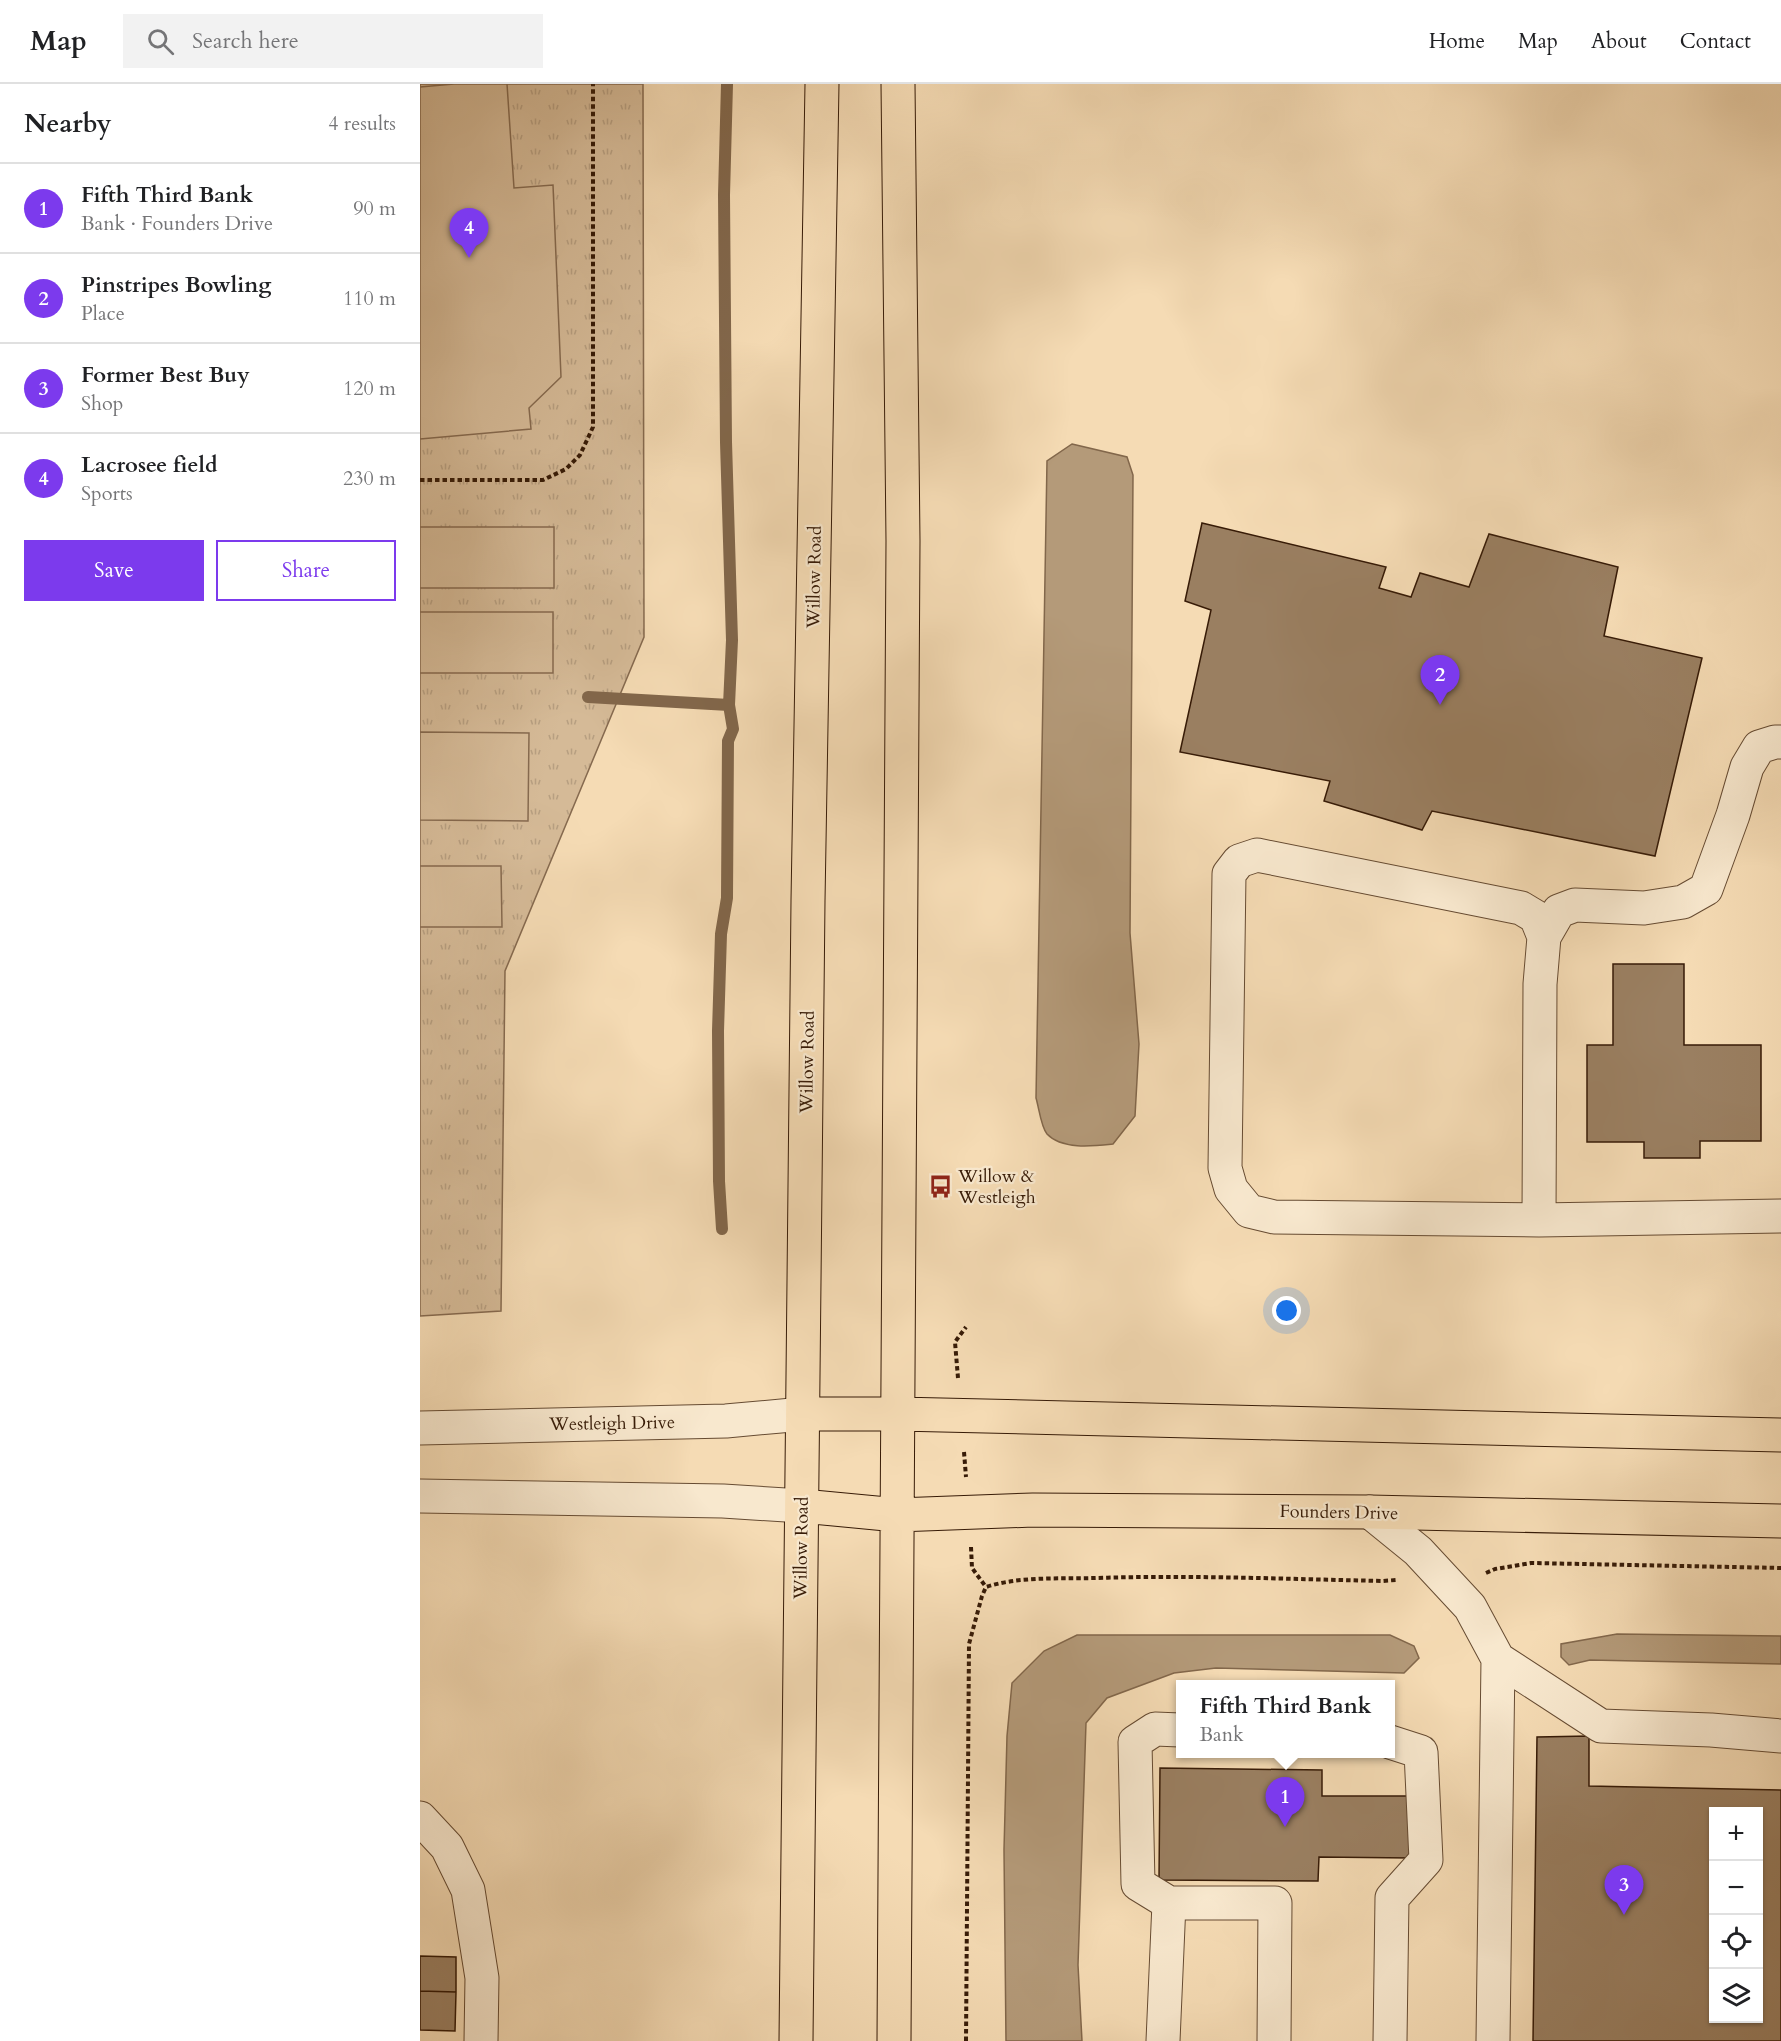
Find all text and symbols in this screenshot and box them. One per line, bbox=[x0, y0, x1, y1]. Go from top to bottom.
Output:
search box bbox=[123, 14, 543, 68]
text: Map bbox=[30, 22, 87, 60]
icon: search bbox=[144, 25, 177, 58]
text: Search here bbox=[192, 26, 299, 56]
text: Home bbox=[1429, 27, 1485, 56]
text: Map bbox=[1518, 27, 1558, 56]
text: About bbox=[1591, 27, 1647, 56]
text: Contact bbox=[1680, 27, 1751, 56]
text: Nearby bbox=[24, 106, 112, 141]
text: 4 results bbox=[328, 110, 396, 137]
text: Fifth Third Bank bbox=[81, 180, 253, 210]
text: 1 bbox=[38, 195, 49, 222]
text: 90 m bbox=[353, 195, 396, 222]
pin: 4 bbox=[449, 208, 488, 258]
text: Bank · Founders Drive bbox=[81, 210, 273, 237]
text: Pinstripes Bowling bbox=[81, 270, 272, 300]
text: 2 bbox=[38, 285, 49, 312]
text: 110 m bbox=[343, 285, 396, 312]
text: Place bbox=[81, 300, 125, 327]
text: Former Best Buy bbox=[81, 360, 250, 390]
text: 3 bbox=[38, 375, 49, 402]
text: 120 m bbox=[343, 375, 396, 402]
text: Shop bbox=[81, 390, 123, 417]
text: Lacrosee field bbox=[81, 450, 217, 480]
text: 4 bbox=[38, 465, 49, 492]
text: 230 m bbox=[343, 465, 396, 492]
text: Sports bbox=[81, 480, 133, 507]
street label: Willow Road bbox=[801, 525, 828, 630]
button: Save bbox=[24, 540, 204, 601]
button: Share bbox=[216, 540, 396, 601]
pin: 2 bbox=[1420, 656, 1460, 705]
street label: Willow Road bbox=[794, 1010, 821, 1115]
place label: Willow & Westleigh bbox=[957, 1164, 1036, 1210]
bus stop icon: Willow & Westleigh bbox=[927, 1173, 953, 1199]
your location bbox=[1272, 1296, 1301, 1325]
street label: Westleigh Drive bbox=[548, 1410, 675, 1437]
street label: Willow Road bbox=[788, 1496, 815, 1601]
street label: Founders Drive bbox=[1279, 1499, 1399, 1526]
popup bbox=[1176, 1680, 1395, 1758]
text: Fifth Third Bank bbox=[1199, 1691, 1372, 1721]
text: Bank bbox=[1199, 1721, 1244, 1748]
pin: 1 bbox=[1266, 1778, 1304, 1827]
map controls bbox=[1709, 1807, 1763, 2023]
button: + bbox=[1709, 1807, 1763, 1861]
button: − bbox=[1709, 1861, 1763, 1915]
pin: 3 bbox=[1604, 1866, 1644, 1915]
button: locate bbox=[1709, 1915, 1763, 1969]
button: layers bbox=[1709, 1969, 1763, 2023]

